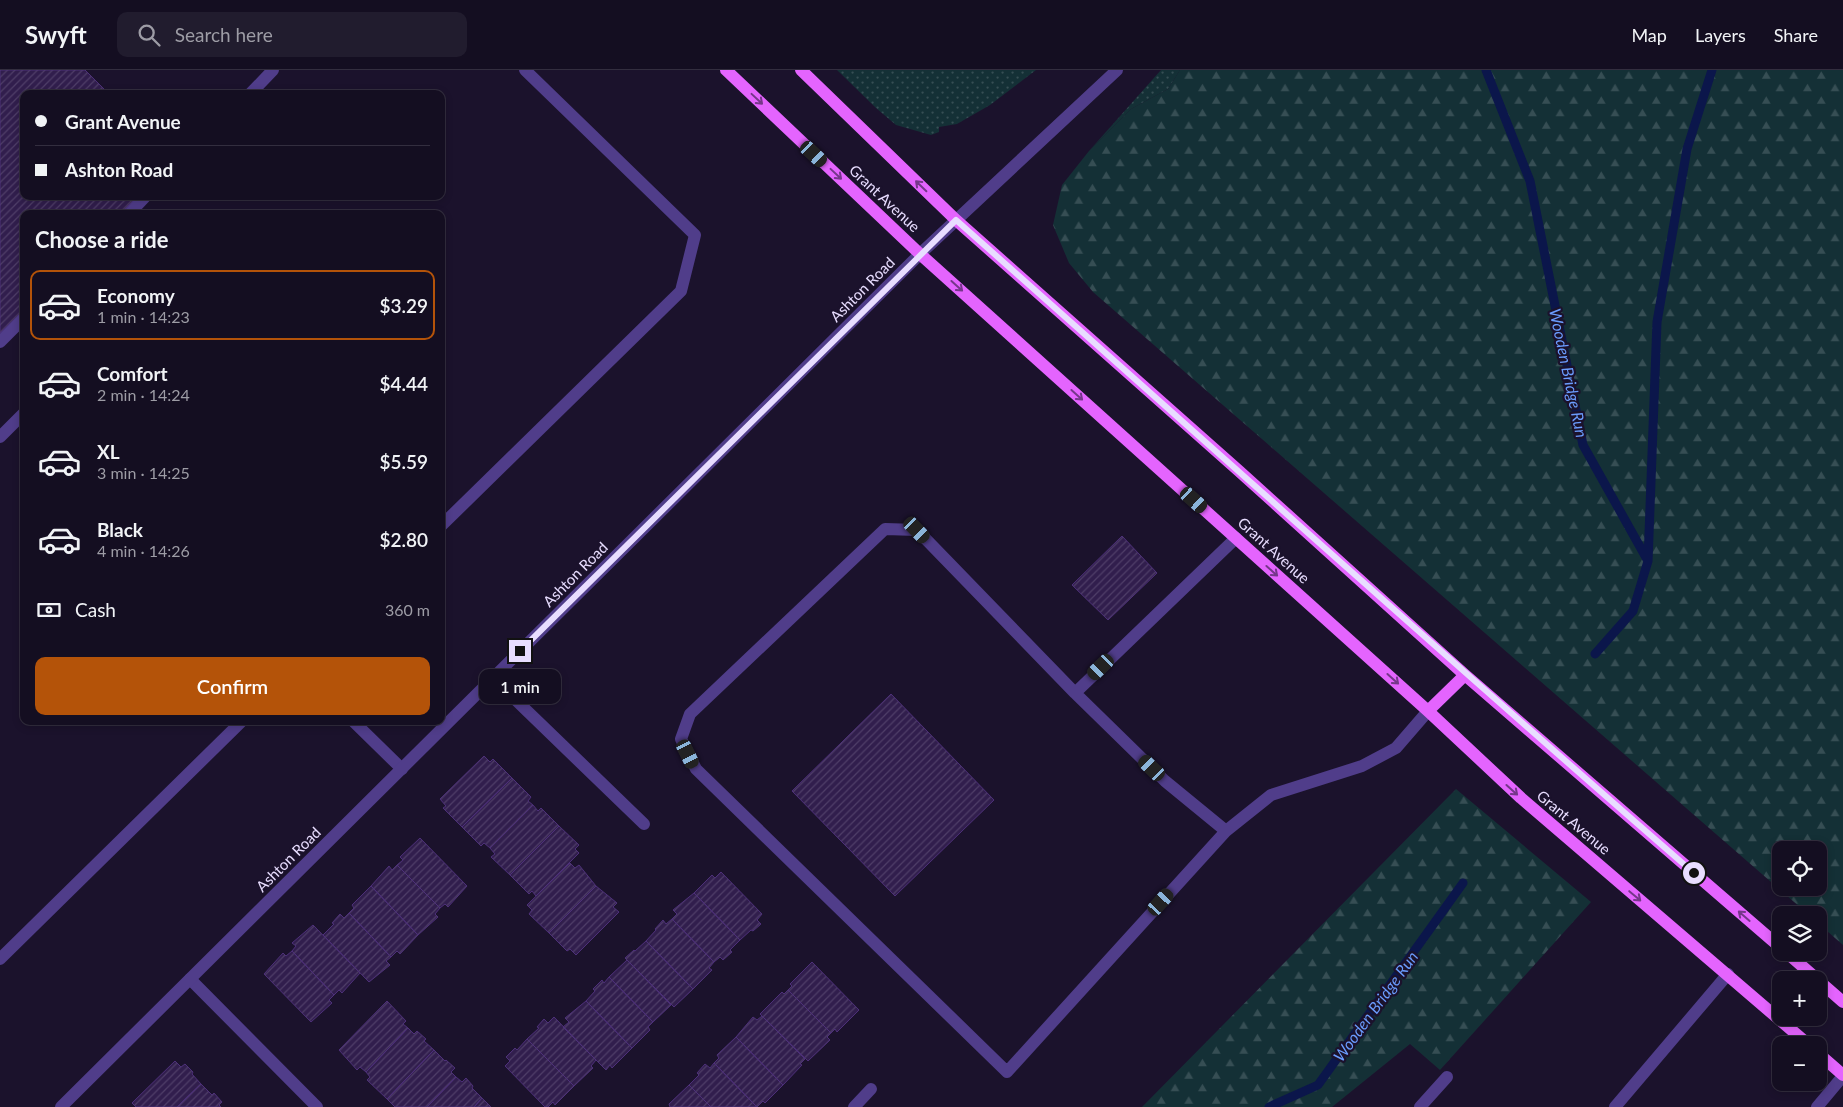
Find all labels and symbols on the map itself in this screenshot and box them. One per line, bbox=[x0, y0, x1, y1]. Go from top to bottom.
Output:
one-way arrow bbox=[751, 93, 763, 106]
car bbox=[797, 138, 830, 170]
street label: Grant Avenue bbox=[846, 161, 924, 235]
one-way arrow bbox=[830, 168, 843, 180]
one-way arrow bbox=[915, 181, 927, 193]
street label: Ashton Road bbox=[826, 253, 898, 325]
one-way arrow bbox=[950, 281, 963, 292]
water label: Wooden Bridge Run bbox=[1546, 307, 1592, 439]
one-way arrow bbox=[1071, 389, 1084, 401]
car bbox=[1177, 484, 1210, 516]
street label: Grant Avenue bbox=[1234, 513, 1314, 587]
car bbox=[901, 514, 932, 546]
street label: Ashton Road bbox=[539, 538, 611, 610]
one-way arrow bbox=[1266, 565, 1279, 577]
route end bbox=[509, 640, 531, 662]
car bbox=[1085, 651, 1117, 683]
callout: 1 min bbox=[479, 668, 561, 704]
one-way arrow bbox=[1386, 674, 1399, 685]
car bbox=[674, 737, 701, 771]
car bbox=[1136, 752, 1168, 784]
one-way arrow bbox=[1505, 784, 1518, 796]
street label: Grant Avenue bbox=[1534, 786, 1614, 858]
street label: Ashton Road bbox=[252, 823, 324, 895]
route start bbox=[1683, 862, 1705, 884]
car bbox=[1145, 886, 1176, 918]
one-way arrow bbox=[1629, 890, 1642, 901]
one-way arrow bbox=[1738, 911, 1751, 922]
water label: Wooden Bridge Run bbox=[1329, 947, 1421, 1065]

